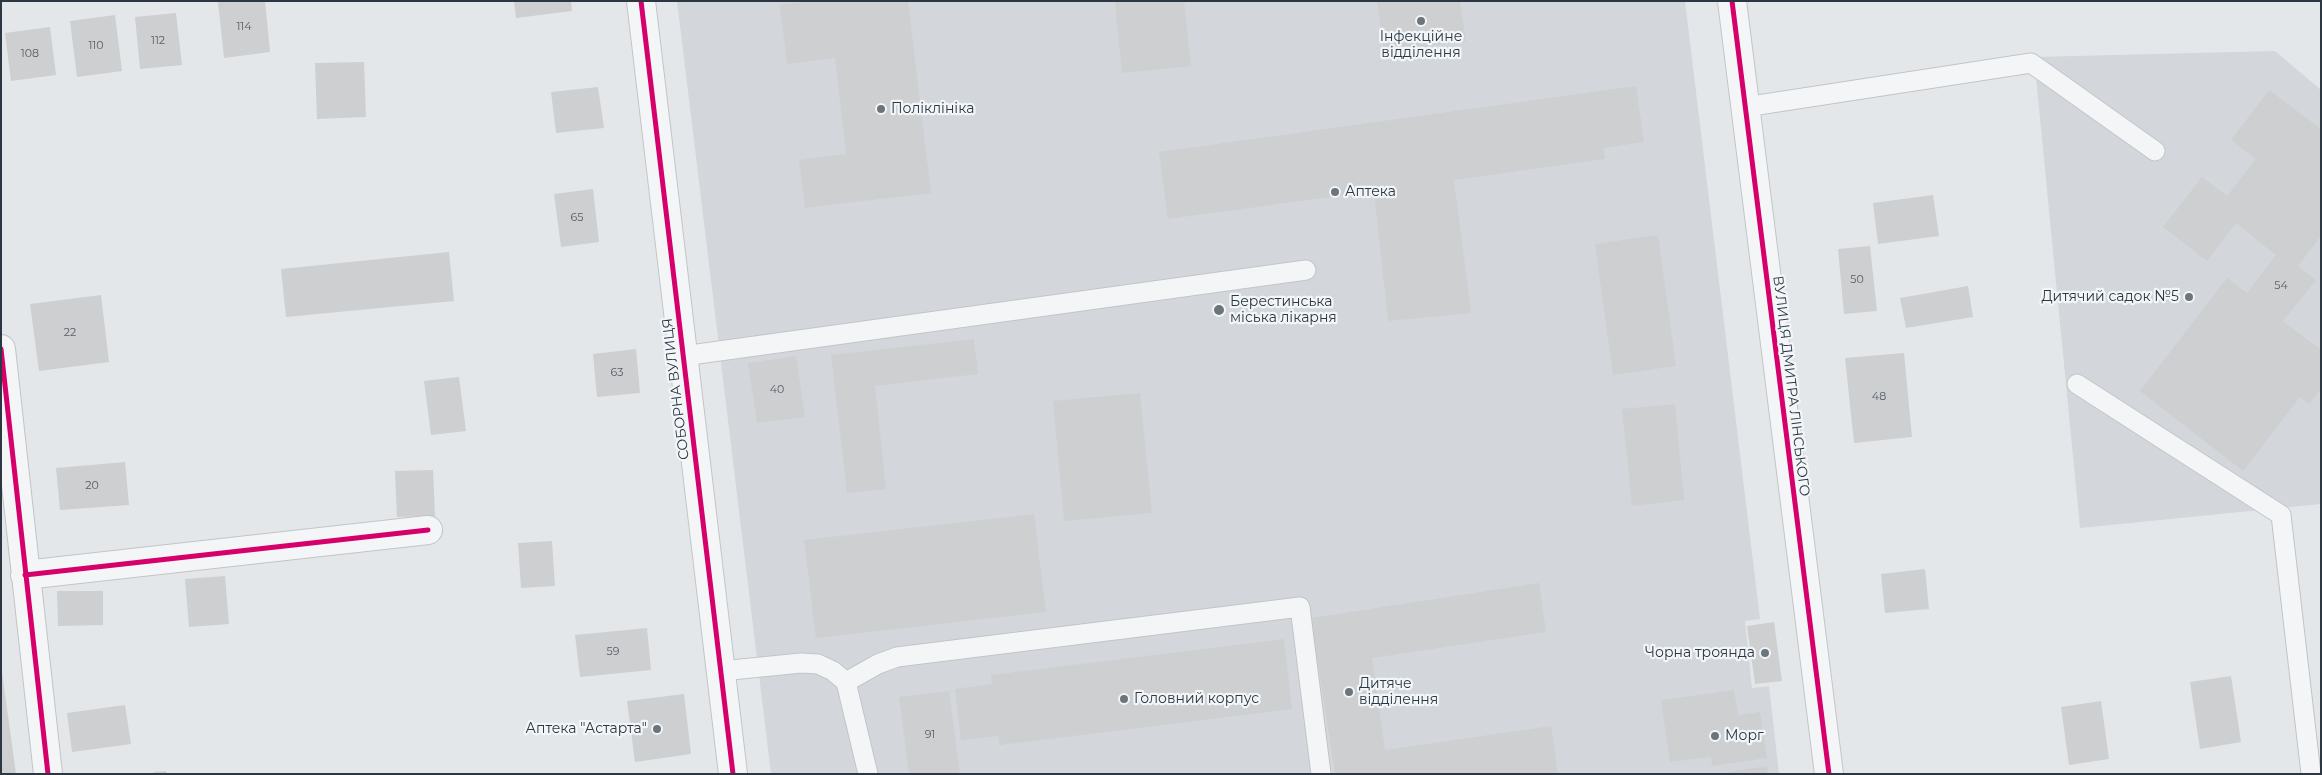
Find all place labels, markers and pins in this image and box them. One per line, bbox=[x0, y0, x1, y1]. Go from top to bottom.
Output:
marker: Інфекційне відділення bbox=[1415, 15, 1427, 27]
place label: Інфекційне відділення bbox=[1380, 29, 1462, 62]
place label: Поліклініка bbox=[891, 101, 974, 117]
marker: Поліклініка bbox=[875, 103, 887, 115]
place label: Аптека bbox=[1345, 184, 1396, 200]
marker: Аптека bbox=[1329, 186, 1341, 198]
place label: Дитячий садок №5 bbox=[2041, 289, 2179, 305]
marker: Дитячий садок №5 bbox=[2183, 291, 2195, 303]
place label: Берестинська міська лікарня bbox=[1230, 294, 1337, 326]
marker: Берестинська міська лікарня bbox=[1212, 303, 1226, 317]
place label: Чорна троянда bbox=[1645, 645, 1755, 661]
marker: Чорна троянда bbox=[1759, 647, 1771, 659]
place label: Дитяче відділення bbox=[1359, 676, 1438, 709]
marker: Дитяче відділення bbox=[1343, 686, 1355, 698]
place label: Головний корпус bbox=[1134, 691, 1259, 707]
marker: Головний корпус bbox=[1118, 693, 1130, 705]
place label: Аптека "Астарта" bbox=[526, 721, 647, 737]
marker: Аптека "Астарта" bbox=[651, 723, 663, 735]
place label: Морг bbox=[1725, 728, 1764, 744]
marker: Морг bbox=[1709, 730, 1721, 742]

